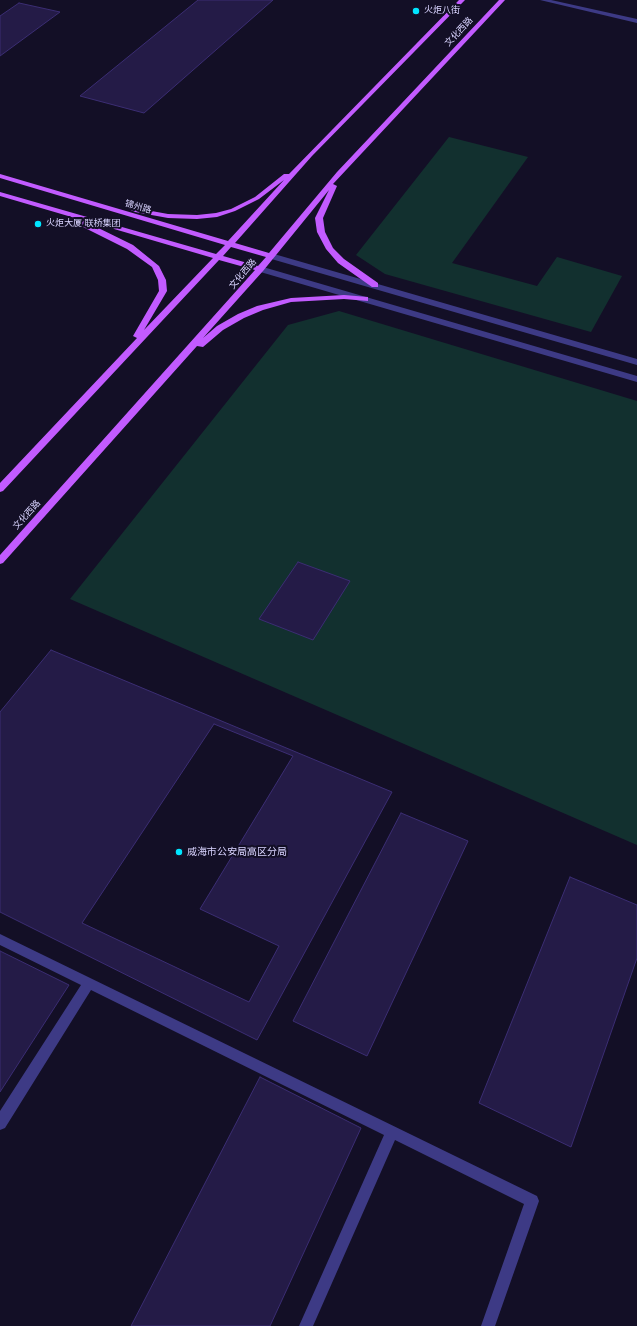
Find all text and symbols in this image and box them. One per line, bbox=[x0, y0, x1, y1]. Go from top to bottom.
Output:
marker: 火炬八街 bbox=[411, 6, 421, 16]
place label: 火炬八街 bbox=[424, 6, 460, 16]
street label: 文化西路 bbox=[443, 15, 475, 49]
street label: 锦州路 bbox=[124, 198, 152, 216]
marker: 火炬大厦 联桥集团 bbox=[33, 219, 43, 229]
place label: 火炬大厦 联桥集团 bbox=[46, 219, 121, 229]
street label: 文化西路 bbox=[227, 257, 259, 291]
street label: 文化西路 bbox=[11, 498, 43, 532]
place label: 威海市公安局高区分局 bbox=[187, 846, 287, 858]
marker: 威海市公安局高区分局 bbox=[174, 847, 184, 857]

